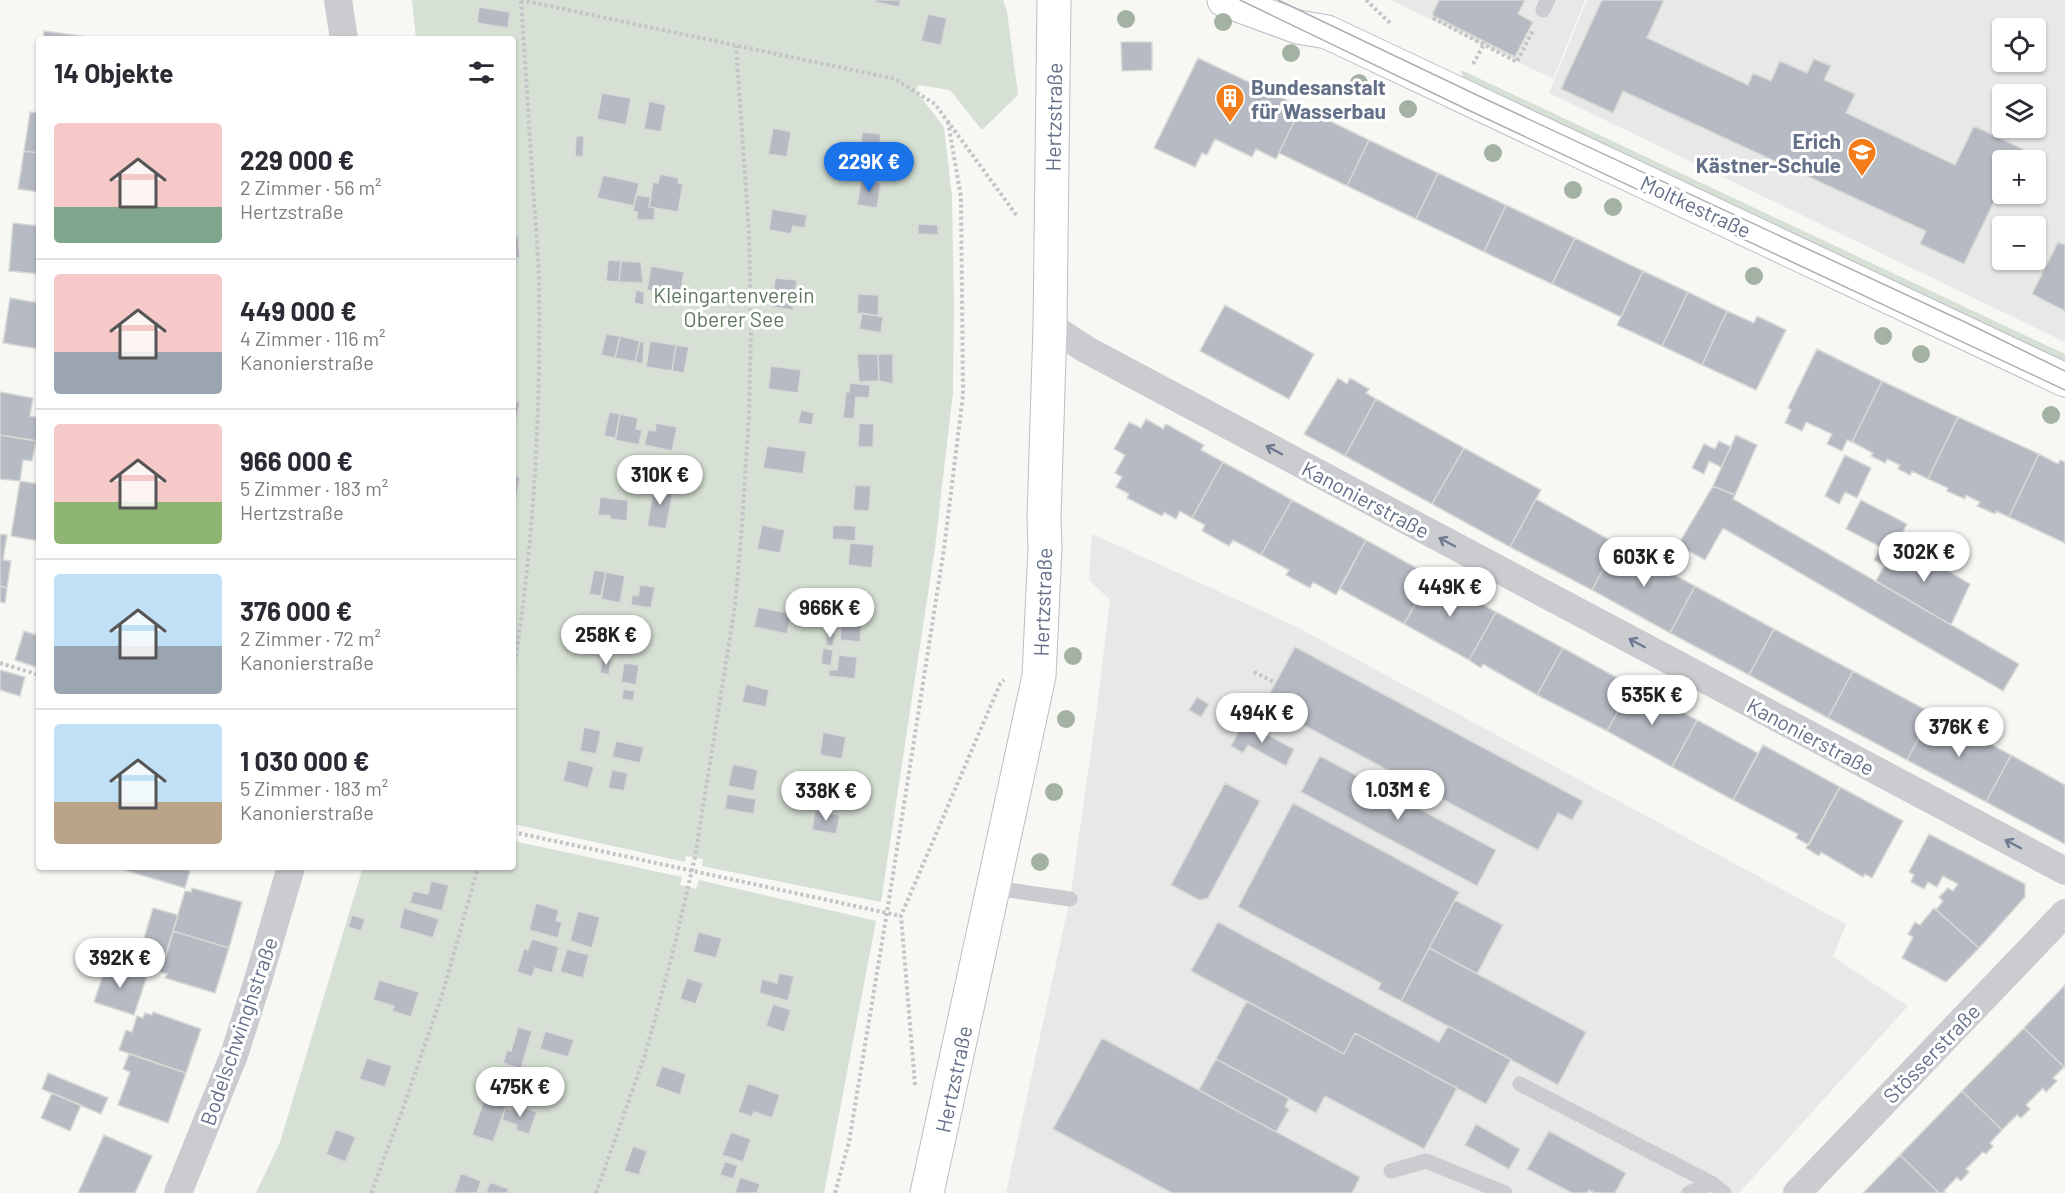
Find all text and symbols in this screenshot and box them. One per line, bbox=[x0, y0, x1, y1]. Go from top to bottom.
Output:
map controls bbox=[1992, 18, 2046, 270]
button: locate bbox=[1992, 18, 2046, 72]
icon: filters bbox=[465, 56, 498, 89]
text: 14 Objekte bbox=[54, 57, 174, 88]
street label: Hertzstraße bbox=[1040, 62, 1066, 172]
place label: Bundesanstalt für Wasserbau bbox=[1251, 74, 1386, 123]
building icon: Bundesanstalt für Wasserbau bbox=[1214, 82, 1246, 124]
button: layers bbox=[1992, 84, 2046, 138]
place label: Erich Kästner-Schule bbox=[1696, 128, 1841, 177]
school or university icon: Erich Kästner-Schule bbox=[1846, 136, 1878, 178]
pin: 229K € bbox=[820, 142, 918, 193]
text: 229 000 € bbox=[240, 144, 354, 175]
icon: home bbox=[102, 147, 174, 219]
text: 229K € bbox=[838, 149, 900, 173]
button: + bbox=[1992, 150, 2046, 204]
street label: Moltkestraße bbox=[1637, 170, 1755, 242]
text: 2 Zimmer · 56 m² bbox=[240, 175, 382, 199]
text: Hertzstraße bbox=[240, 199, 344, 223]
button: − bbox=[1992, 216, 2046, 270]
park label: Kleingartenverein Oberer See bbox=[653, 282, 815, 331]
text: 449 000 € bbox=[240, 295, 357, 326]
icon: home bbox=[102, 298, 174, 370]
text: 4 Zimmer · 116 m² bbox=[240, 326, 386, 350]
text: Kanonierstraße bbox=[240, 350, 374, 374]
one-way arrow bbox=[1266, 444, 1284, 455]
text: 966 000 € bbox=[240, 445, 353, 476]
icon: home bbox=[102, 448, 174, 520]
pin: 310K € bbox=[611, 455, 709, 506]
street label: Kanonierstraße bbox=[1298, 455, 1434, 543]
text: 310K € bbox=[631, 462, 689, 486]
text: 5 Zimmer · 183 m² bbox=[240, 476, 388, 500]
text: Hertzstraße bbox=[240, 500, 344, 524]
pin: 302K € bbox=[1875, 532, 1973, 583]
one-way arrow bbox=[1438, 536, 1456, 547]
pin: 603K € bbox=[1595, 537, 1693, 588]
text: 302K € bbox=[1893, 539, 1955, 563]
text: 603K € bbox=[1613, 544, 1675, 568]
street label: Hertzstraße bbox=[1028, 547, 1056, 657]
pin: 449K € bbox=[1401, 567, 1499, 618]
text: 449K € bbox=[1418, 574, 1482, 598]
pin: 966K € bbox=[781, 588, 879, 639]
text: 376 000 € bbox=[240, 595, 352, 626]
text: 966K € bbox=[799, 595, 861, 619]
icon: home bbox=[102, 598, 174, 670]
pin: 258K € bbox=[557, 615, 655, 666]
text: 258K € bbox=[575, 622, 637, 646]
text: 2 Zimmer · 72 m² bbox=[240, 626, 381, 650]
one-way arrow bbox=[1629, 637, 1647, 648]
text: Kanonierstraße bbox=[240, 650, 374, 674]
pin: 535K € bbox=[1603, 675, 1701, 726]
text: 535K € bbox=[1621, 682, 1683, 706]
street label: Kanonierstraße bbox=[1743, 692, 1879, 780]
pin: 494K € bbox=[1213, 693, 1311, 744]
text: 494K € bbox=[1230, 700, 1294, 724]
pin: 376K € bbox=[1910, 707, 2008, 758]
text: 376K € bbox=[1929, 714, 1989, 738]
text: 1 030 000 € bbox=[240, 745, 369, 776]
icon: home bbox=[102, 748, 174, 820]
pin: 1.03M € bbox=[1343, 770, 1453, 821]
pin: 338K € bbox=[777, 771, 875, 822]
text: 5 Zimmer · 183 m² bbox=[240, 776, 388, 800]
text: 1.03M € bbox=[1365, 777, 1431, 801]
text: 338K € bbox=[795, 778, 857, 802]
text: Kanonierstraße bbox=[240, 800, 374, 824]
one-way arrow bbox=[2005, 837, 2023, 849]
street label: Bodelschwinghstraße bbox=[194, 934, 282, 1128]
pin: 392K € bbox=[71, 938, 169, 989]
text: 392K € bbox=[89, 945, 151, 969]
street label: Stösserstraße bbox=[1877, 998, 1985, 1108]
street label: Hertzstraße bbox=[929, 1023, 977, 1135]
pin: 475K € bbox=[471, 1067, 569, 1118]
text: 475K € bbox=[490, 1074, 550, 1098]

